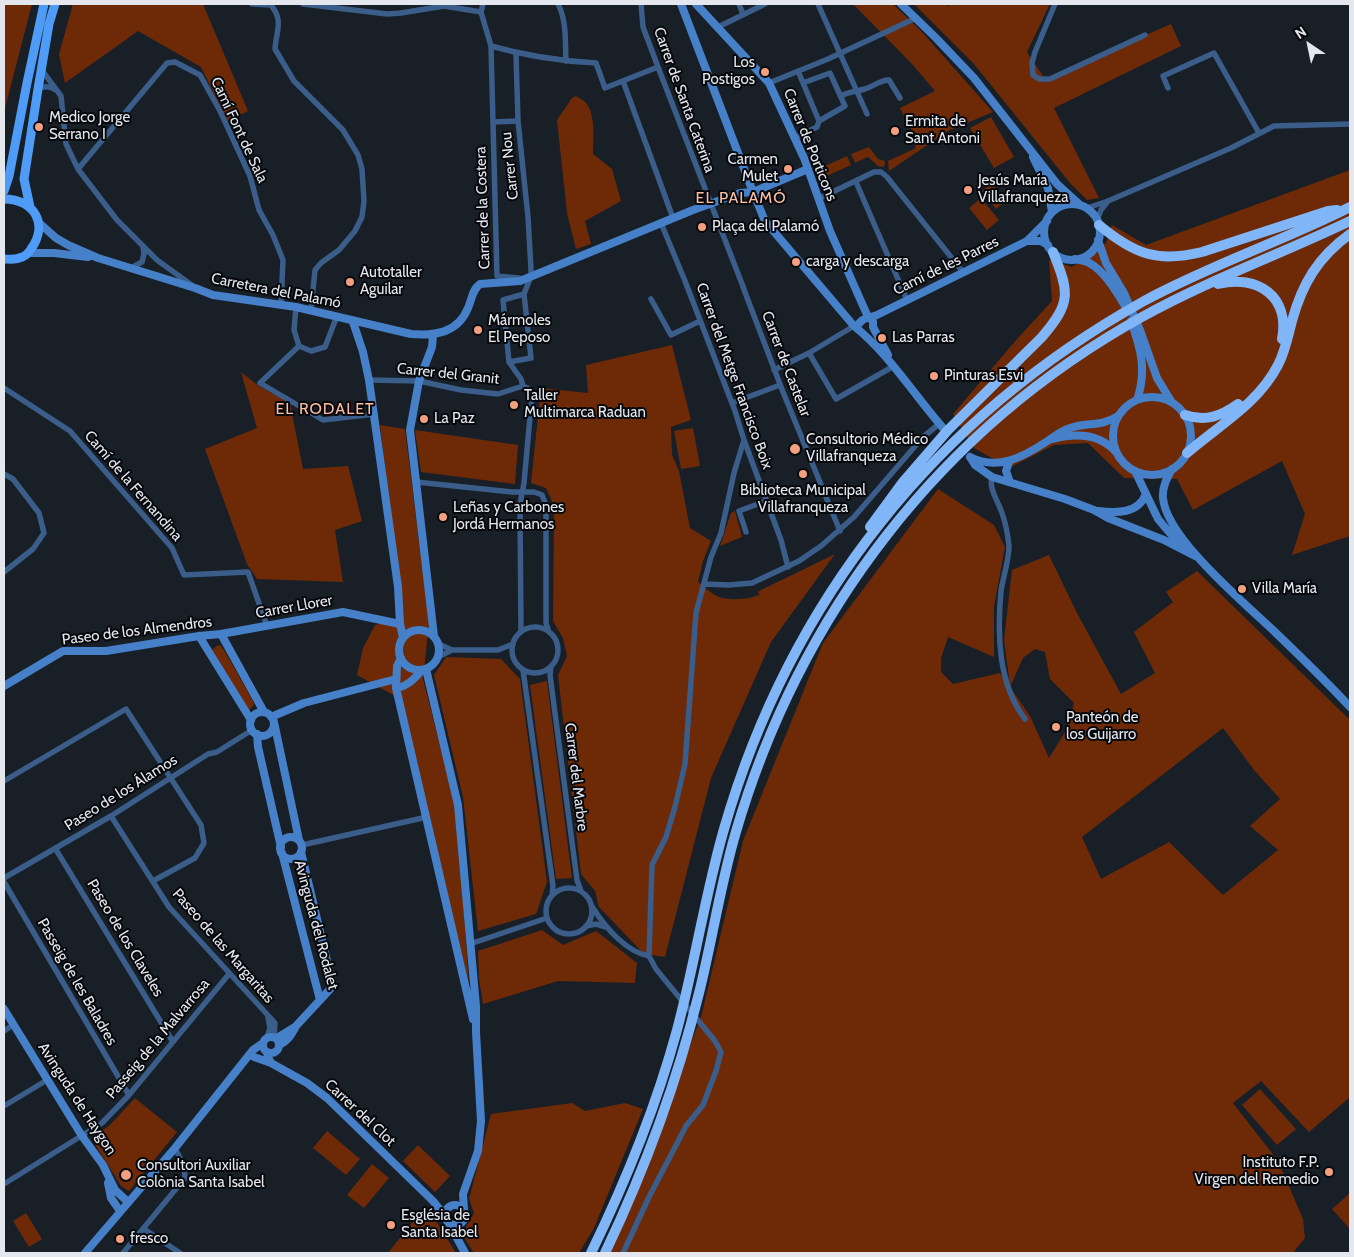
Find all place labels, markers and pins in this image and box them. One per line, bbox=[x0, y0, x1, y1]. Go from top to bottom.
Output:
place label: Los Postigos bbox=[702, 54, 755, 89]
marker: Los Postigos bbox=[759, 66, 771, 78]
place label: Medico Jorge Serrano I bbox=[49, 109, 130, 144]
place label: Ermita de Sant Antoni bbox=[905, 113, 980, 148]
marker: Medico Jorge Serrano I bbox=[33, 121, 45, 133]
marker: Ermita de Sant Antoni bbox=[889, 125, 901, 137]
place label: Carmen Mulet bbox=[728, 151, 778, 186]
marker: Carmen Mulet bbox=[782, 163, 794, 175]
place label: Jesús María Villafranqueza bbox=[978, 172, 1069, 207]
marker: Jesús María Villafranqueza bbox=[962, 184, 974, 196]
place label: Plaça del Palamó bbox=[712, 218, 819, 236]
marker: Plaça del Palamó bbox=[696, 221, 708, 233]
place label: carga y descarga bbox=[806, 253, 909, 271]
marker: carga y descarga bbox=[790, 256, 802, 268]
place label: Autotaller Aguilar bbox=[360, 264, 422, 299]
marker: Autotaller Aguilar bbox=[344, 276, 356, 288]
place label: Mármoles El Peposo bbox=[488, 312, 551, 347]
marker: Mármoles El Peposo bbox=[472, 324, 484, 336]
place label: Las Parras bbox=[892, 329, 955, 347]
marker: Las Parras bbox=[876, 332, 888, 344]
place label: Pinturas Esvi bbox=[944, 367, 1023, 385]
marker: Pinturas Esvi bbox=[928, 370, 940, 382]
place label: Taller Multimarca Raduan bbox=[524, 387, 646, 422]
marker: Taller Multimarca Raduan bbox=[508, 399, 520, 411]
place label: La Paz bbox=[434, 410, 475, 428]
marker: La Paz bbox=[418, 413, 430, 425]
place label: Consultorio Médico Villafranqueza bbox=[806, 431, 928, 466]
marker: Consultorio Médico Villafranqueza bbox=[788, 442, 802, 456]
marker: Biblioteca Municipal Villafranqueza bbox=[797, 468, 809, 480]
place label: Biblioteca Municipal Villafranqueza bbox=[740, 482, 866, 517]
place label: Leñas y Carbones Jordá Hermanos bbox=[453, 499, 564, 534]
marker: Leñas y Carbones Jordá Hermanos bbox=[437, 511, 449, 523]
place label: Villa María bbox=[1252, 580, 1317, 598]
marker: Villa María bbox=[1236, 583, 1248, 595]
place label: Panteón de los Guijarro bbox=[1066, 709, 1139, 744]
marker: Panteón de los Guijarro bbox=[1050, 721, 1062, 733]
place label: Instituto F.P. Virgen del Remedio bbox=[1195, 1154, 1319, 1189]
place label: Consultori Auxiliar Colònia Santa Isabel bbox=[137, 1157, 265, 1192]
marker: Instituto F.P. Virgen del Remedio bbox=[1323, 1166, 1335, 1178]
marker: Consultori Auxiliar Colònia Santa Isabel bbox=[119, 1168, 133, 1182]
place label: Església de Santa Isabel bbox=[401, 1207, 477, 1242]
marker: Església de Santa Isabel bbox=[385, 1219, 397, 1231]
place label: fresco bbox=[130, 1230, 168, 1248]
marker: fresco bbox=[114, 1233, 126, 1245]

